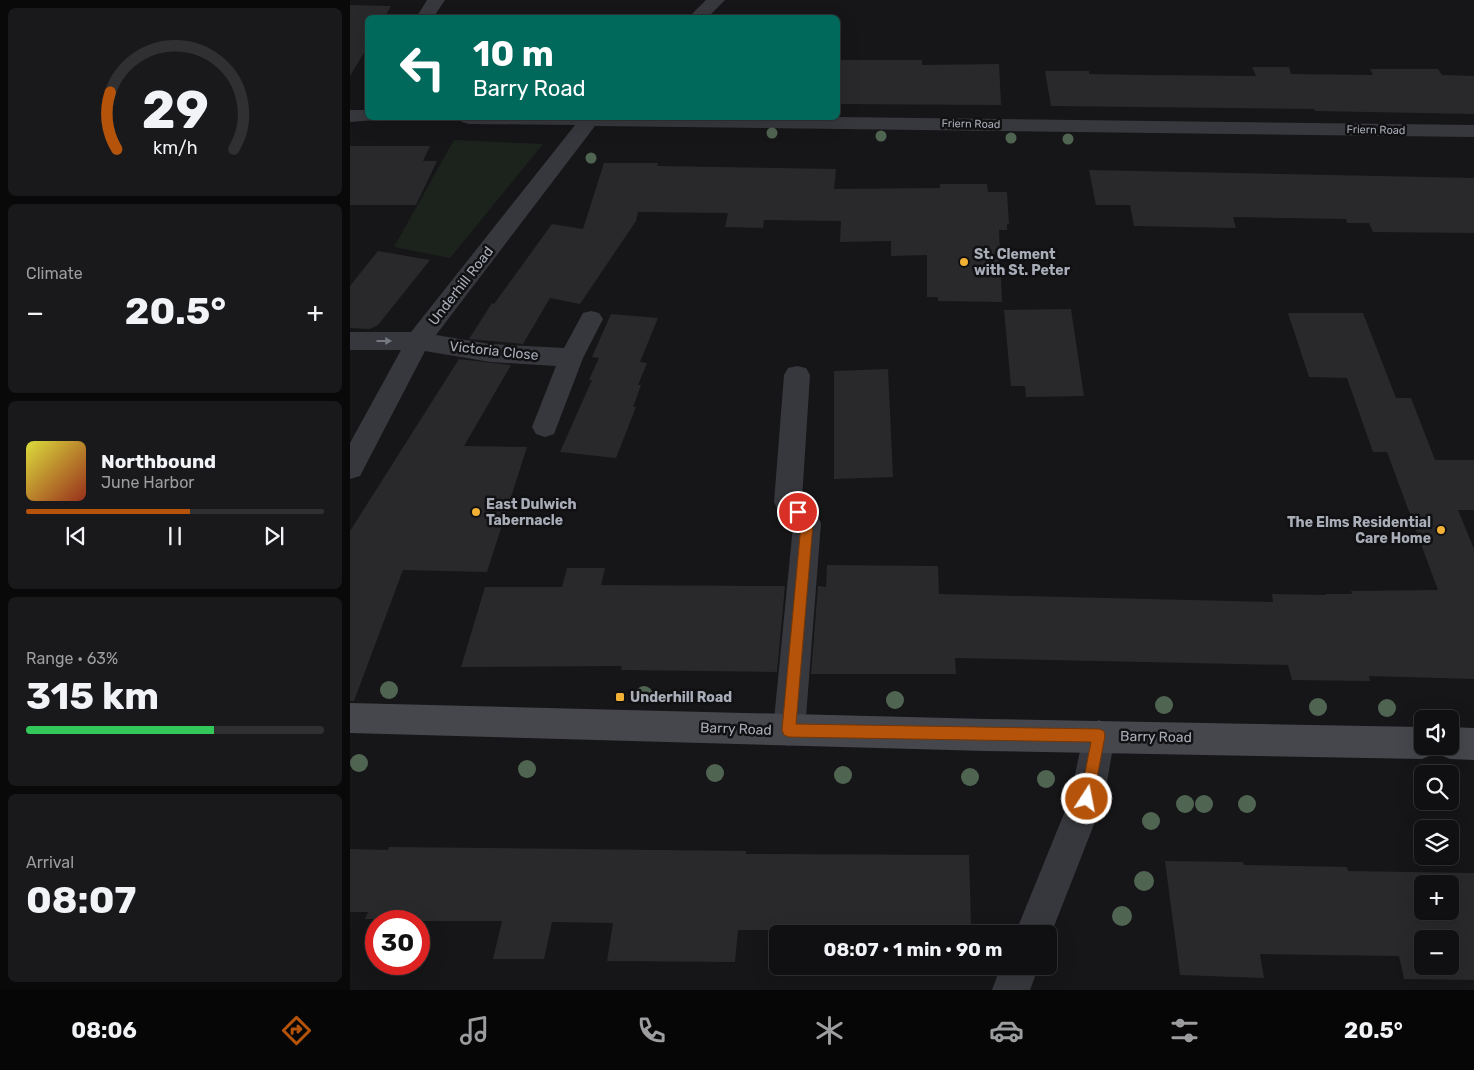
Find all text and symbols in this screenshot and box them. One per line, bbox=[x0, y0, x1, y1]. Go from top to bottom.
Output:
text: 10 m bbox=[473, 33, 554, 75]
icon: left bbox=[390, 35, 455, 100]
text: Barry Road bbox=[473, 75, 586, 102]
text: 29 bbox=[141, 79, 209, 141]
street label: Friern Road bbox=[941, 117, 1001, 131]
street label: Friern Road bbox=[1346, 123, 1406, 137]
text: km/h bbox=[153, 137, 197, 158]
street label: Underhill Road bbox=[425, 243, 497, 329]
place label: St. Clement with St. Peter bbox=[974, 246, 1071, 279]
marker: St. Clement with St. Peter bbox=[958, 256, 970, 268]
text: Climate bbox=[26, 264, 83, 283]
text: 20.5° bbox=[125, 288, 226, 334]
text: − bbox=[26, 296, 44, 329]
text: + bbox=[307, 296, 324, 329]
one-way arrow bbox=[376, 337, 392, 345]
street label: Victoria Close bbox=[449, 338, 539, 364]
text: Northbound bbox=[101, 450, 216, 473]
text: June Harbor bbox=[101, 473, 194, 492]
pin bbox=[777, 491, 819, 533]
place label: East Dulwich Tabernacle bbox=[486, 496, 577, 529]
icon: arrive bbox=[784, 498, 812, 526]
marker: East Dulwich Tabernacle bbox=[470, 506, 482, 518]
place label: The Elms Residential Care Home bbox=[1287, 514, 1431, 547]
icon: previous bbox=[62, 522, 90, 550]
icon: pause bbox=[161, 522, 189, 550]
icon: next bbox=[260, 522, 288, 550]
marker: The Elms Residential Care Home bbox=[1435, 524, 1447, 536]
text: Range · 63% bbox=[26, 649, 118, 668]
text: 315 km bbox=[26, 673, 159, 719]
place label: Underhill Road bbox=[630, 689, 732, 706]
marker: Underhill Road bbox=[614, 691, 626, 703]
map controls bbox=[1414, 710, 1459, 975]
button: sound bbox=[1414, 710, 1459, 755]
street label: Barry Road bbox=[700, 719, 772, 739]
street label: Barry Road bbox=[1120, 728, 1192, 746]
button: search bbox=[1414, 765, 1459, 810]
position arrow bbox=[1060, 772, 1112, 824]
button: layers bbox=[1414, 820, 1459, 865]
text: Arrival bbox=[26, 853, 74, 872]
button: + bbox=[1414, 875, 1459, 920]
text: 08:07 bbox=[26, 877, 136, 923]
speed limit sign: 30 bbox=[365, 910, 430, 975]
button: − bbox=[1414, 930, 1459, 975]
text: 08:07 · 1 min · 90 m bbox=[824, 938, 1002, 961]
icon: directions bbox=[279, 1013, 314, 1048]
icon: music bbox=[457, 1013, 492, 1048]
icon: phone bbox=[634, 1013, 669, 1048]
icon: climate bbox=[812, 1013, 847, 1048]
icon: car bbox=[989, 1013, 1024, 1048]
icon: filters bbox=[1167, 1013, 1202, 1048]
text: 08:06 bbox=[71, 1017, 137, 1044]
text: 20.5° bbox=[1344, 1017, 1403, 1044]

